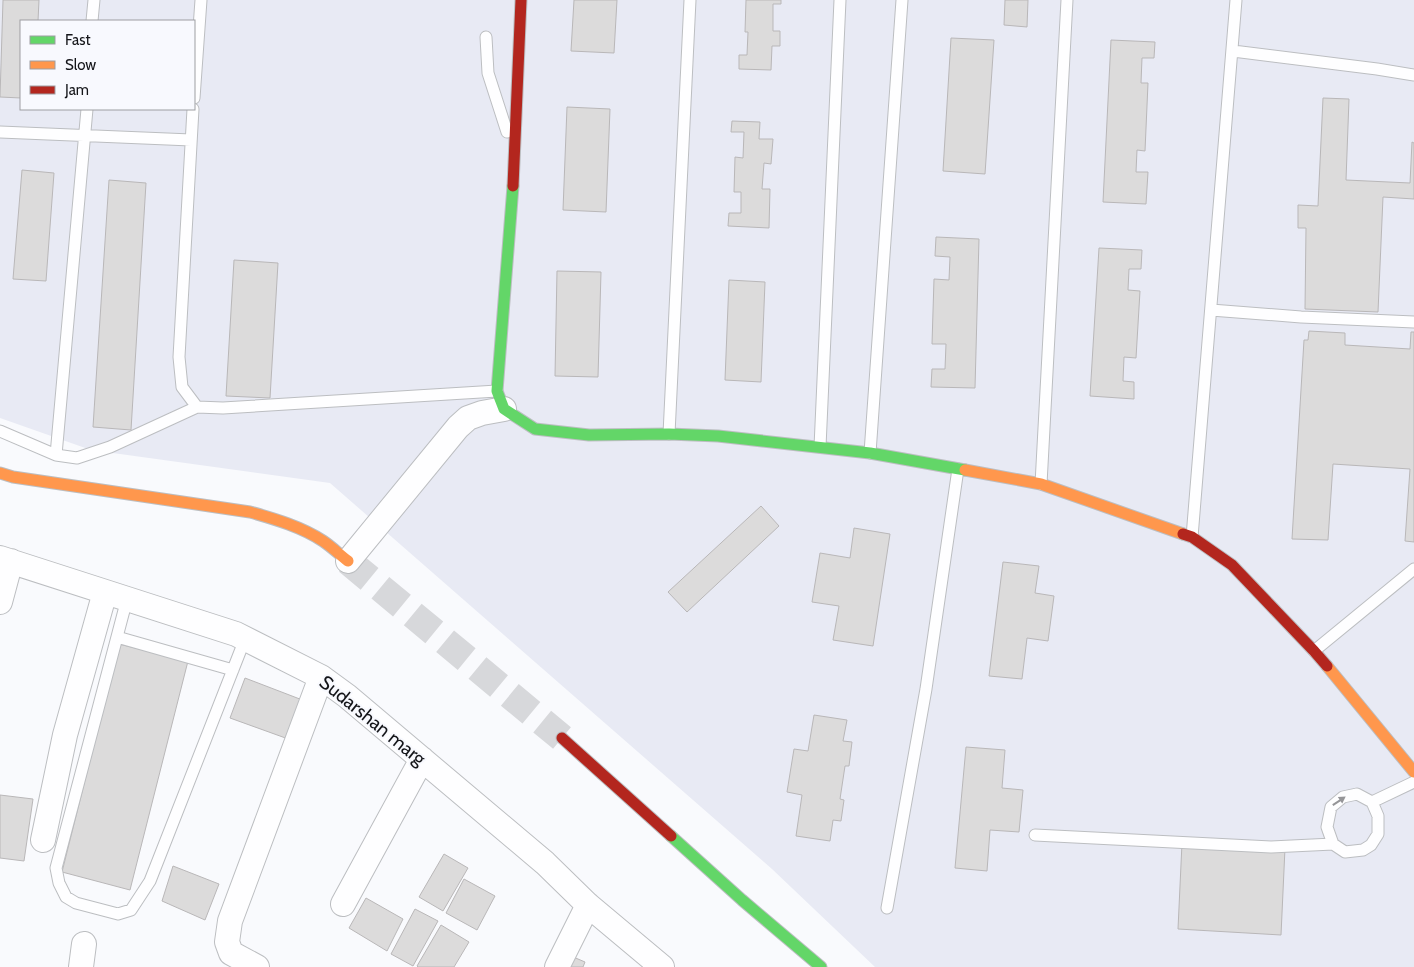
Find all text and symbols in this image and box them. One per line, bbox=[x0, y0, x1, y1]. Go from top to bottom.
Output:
legend bbox=[20, 20, 195, 110]
text: Fast bbox=[65, 31, 90, 49]
text: Slow bbox=[65, 56, 96, 74]
text: Jam bbox=[64, 81, 89, 99]
street label: Sudarshan marg bbox=[315, 671, 431, 771]
one-way arrow bbox=[1332, 797, 1346, 806]

